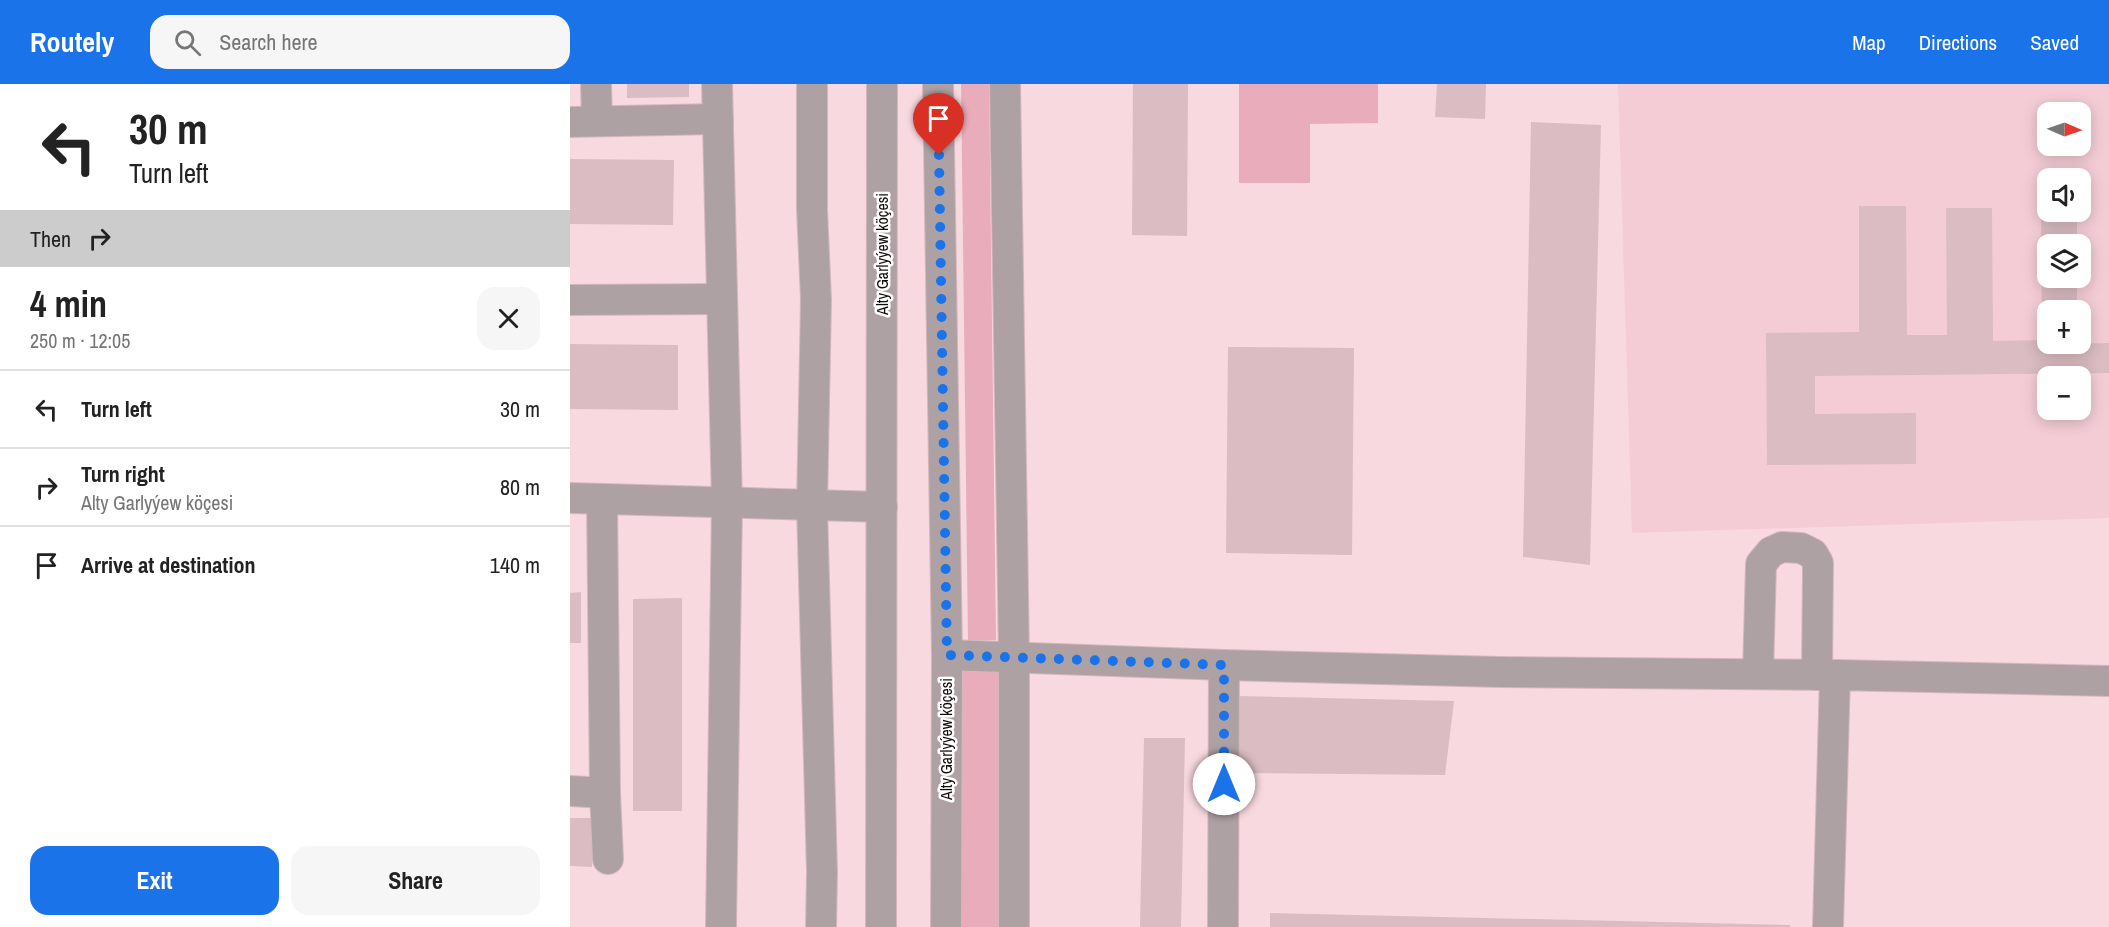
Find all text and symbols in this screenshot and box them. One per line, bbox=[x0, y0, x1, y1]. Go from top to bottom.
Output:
search box bbox=[150, 15, 570, 69]
text: Routely bbox=[30, 23, 114, 61]
icon: search bbox=[171, 26, 204, 59]
text: Search here bbox=[219, 27, 317, 57]
text: Map bbox=[1852, 28, 1886, 57]
text: Directions bbox=[1919, 28, 1997, 57]
text: Saved bbox=[2030, 28, 2079, 57]
pin bbox=[913, 93, 964, 155]
text: 30 m bbox=[129, 101, 208, 157]
icon: arrive bbox=[922, 102, 955, 135]
north arrow bbox=[2037, 102, 2091, 156]
map controls bbox=[2037, 102, 2091, 420]
icon: left bbox=[30, 108, 108, 186]
text: Turn left bbox=[129, 155, 208, 191]
button: sound bbox=[2037, 168, 2091, 222]
street label: Alty Garlyýew köçesi bbox=[871, 193, 893, 316]
icon: right bbox=[83, 222, 116, 255]
text: Then bbox=[30, 224, 71, 254]
button: layers bbox=[2037, 234, 2091, 288]
text: 4 min bbox=[30, 280, 107, 328]
button: close bbox=[477, 287, 540, 350]
button: + bbox=[2037, 300, 2091, 354]
text: 250 m · 12:05 bbox=[30, 327, 130, 354]
button: − bbox=[2037, 366, 2091, 420]
icon: left bbox=[30, 393, 63, 426]
text: Turn left bbox=[81, 394, 152, 424]
text: 30 m bbox=[500, 394, 540, 424]
text: Turn right bbox=[81, 459, 165, 489]
icon: right bbox=[30, 471, 63, 504]
text: 80 m bbox=[500, 472, 540, 502]
text: Alty Garlyýew köçesi bbox=[81, 489, 233, 516]
icon: arrive bbox=[30, 549, 63, 582]
text: Arrive at destination bbox=[81, 550, 255, 580]
text: 140 m bbox=[490, 550, 540, 580]
street label: Alty Garlyýew köçesi bbox=[935, 678, 957, 801]
position arrow bbox=[1192, 752, 1256, 816]
button: Exit bbox=[30, 846, 279, 915]
button: Share bbox=[291, 846, 540, 915]

